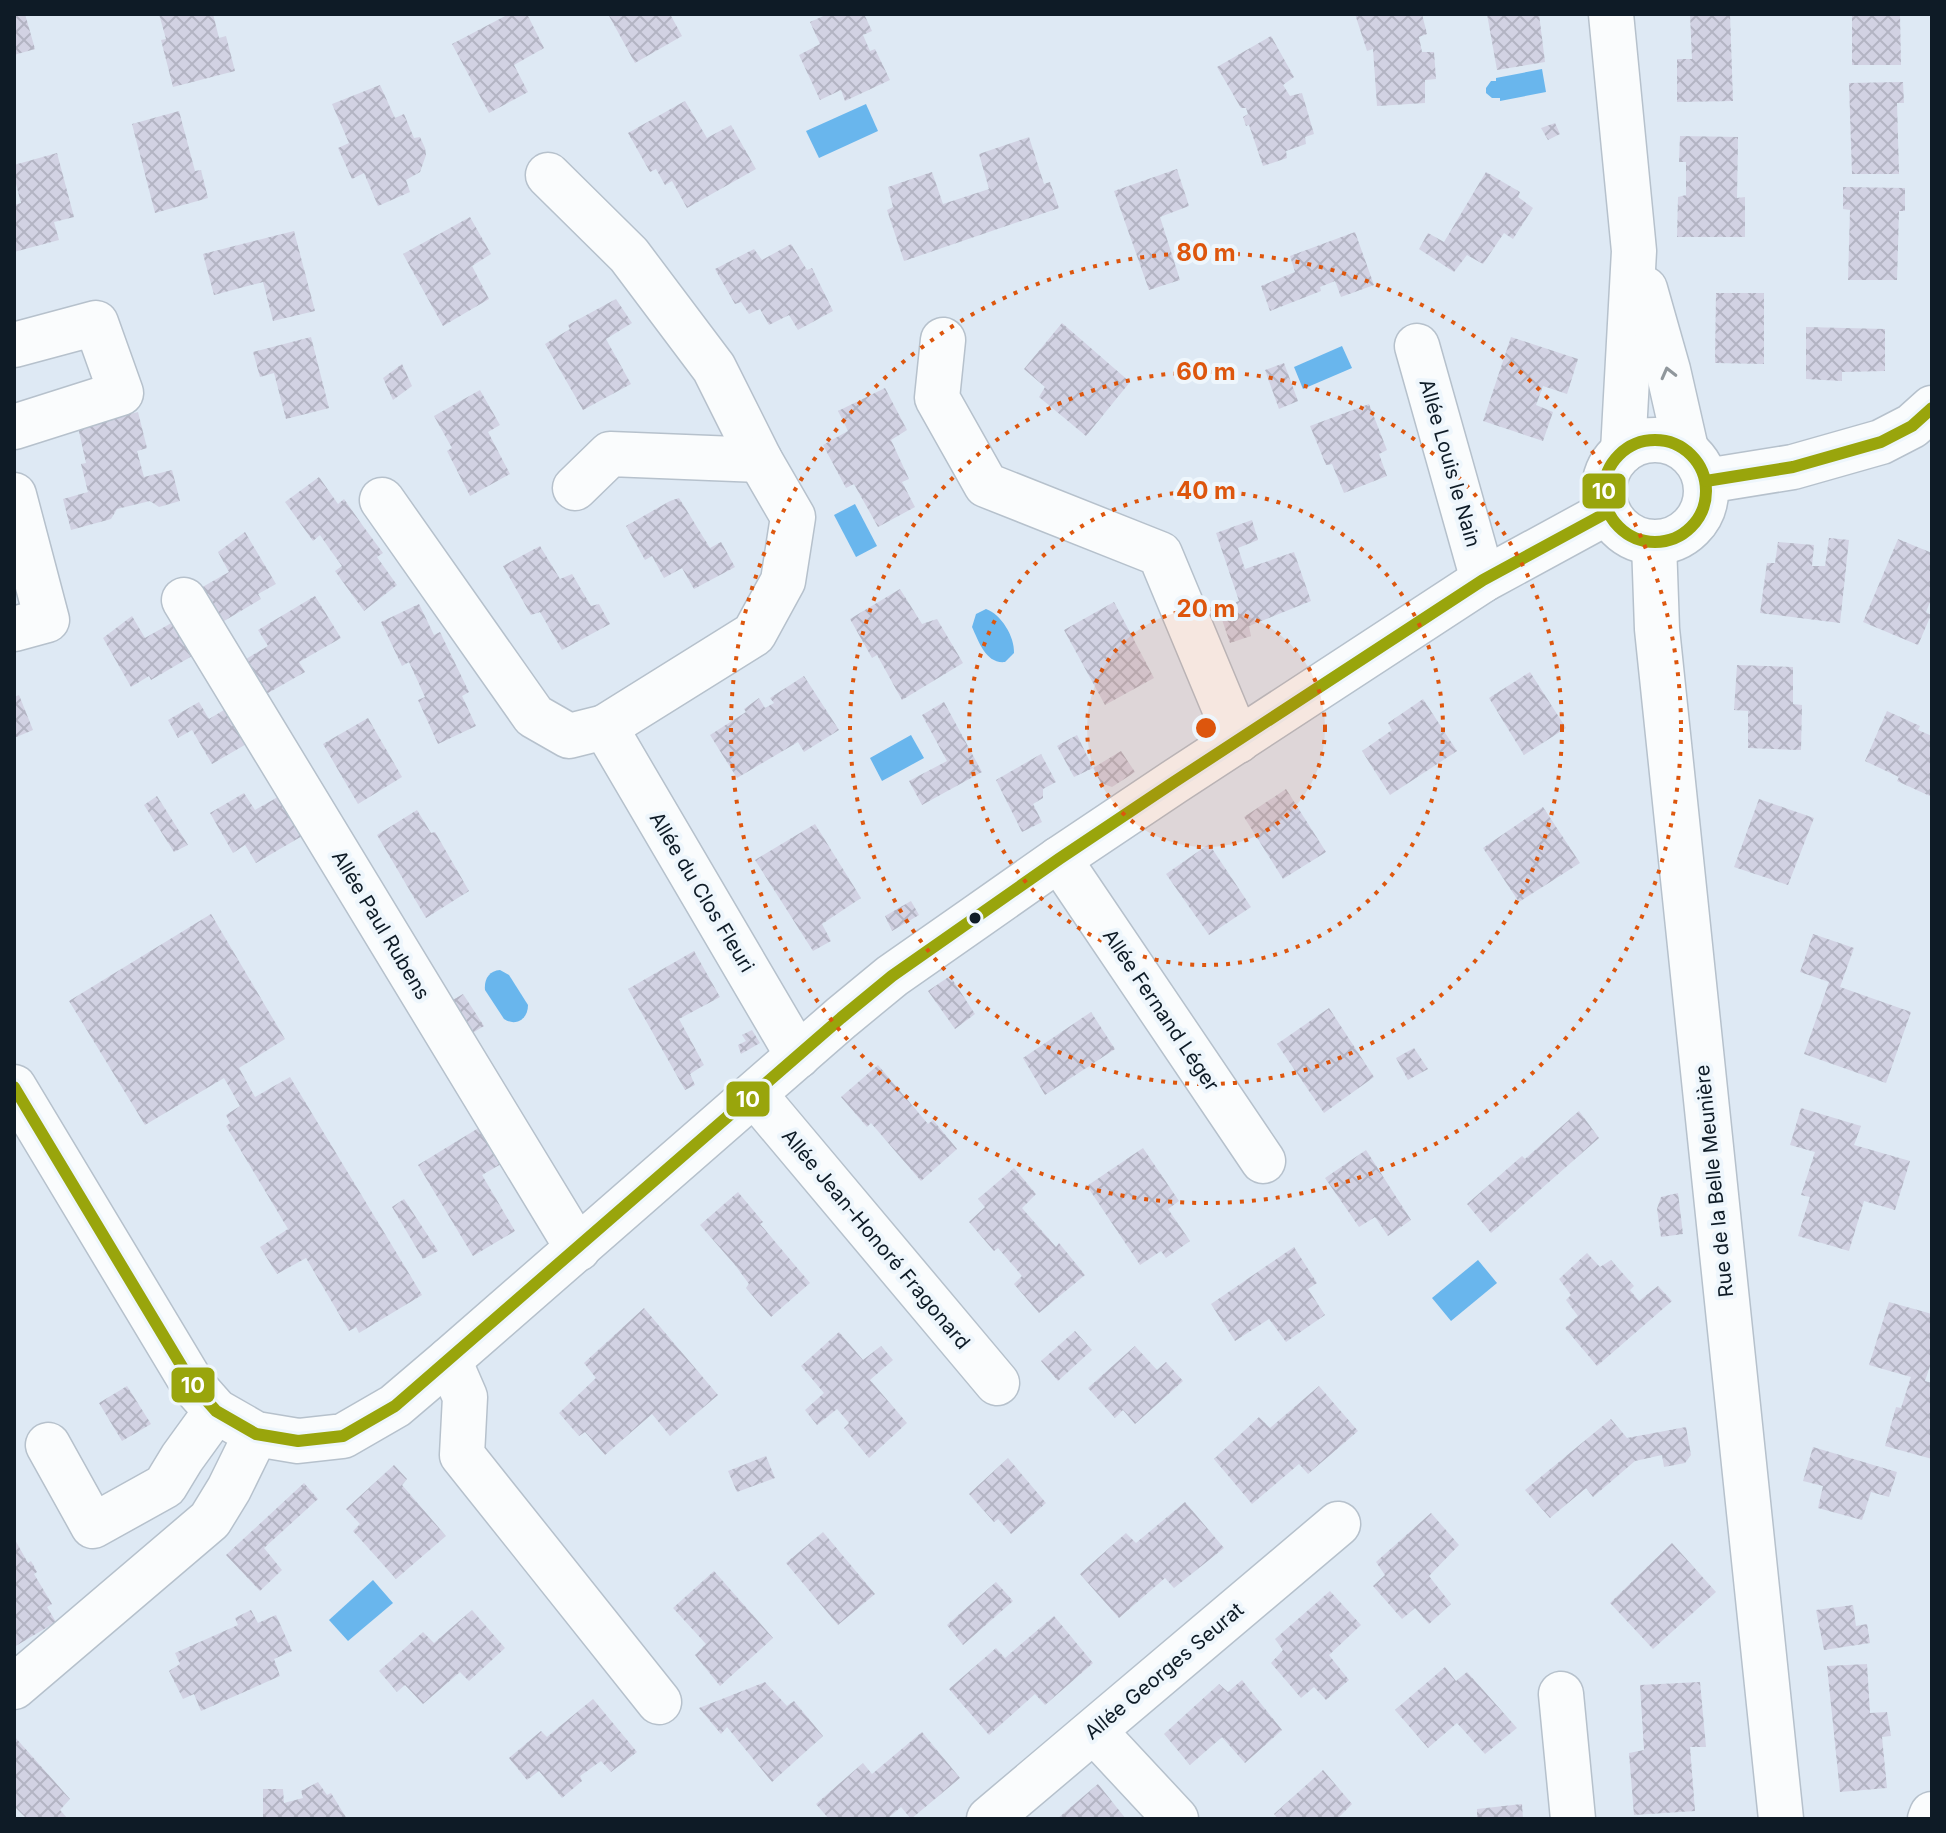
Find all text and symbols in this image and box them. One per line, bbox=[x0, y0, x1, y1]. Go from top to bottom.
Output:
text: 80 m bbox=[1176, 238, 1236, 267]
text: 60 m bbox=[1176, 357, 1236, 386]
one-way arrow bbox=[1661, 367, 1678, 381]
street label: Allée Louis le Nain bbox=[1415, 376, 1485, 550]
line badge: 10 bbox=[1581, 472, 1627, 510]
text: 40 m bbox=[1176, 476, 1236, 505]
text: 10 bbox=[1592, 478, 1616, 504]
text: 20 m bbox=[1177, 594, 1235, 623]
centre of rings bbox=[1192, 714, 1220, 742]
street label: Allée du Clos Fleuri bbox=[645, 808, 759, 976]
street label: Allée Paul Rubens bbox=[327, 846, 435, 1004]
unlabelled marker bbox=[967, 910, 983, 926]
street label: Allée Fernand Léger bbox=[1098, 924, 1224, 1096]
street label: Rue de la Belle Meunière bbox=[1690, 1064, 1738, 1298]
line badge: 10 bbox=[725, 1080, 771, 1118]
text: 10 bbox=[736, 1086, 760, 1112]
street label: Allée Jean-Honoré Fragonard bbox=[777, 1124, 975, 1354]
line badge: 10 bbox=[170, 1366, 216, 1404]
text: 10 bbox=[181, 1372, 205, 1398]
street label: Allée Georges Seurat bbox=[1080, 1597, 1249, 1744]

